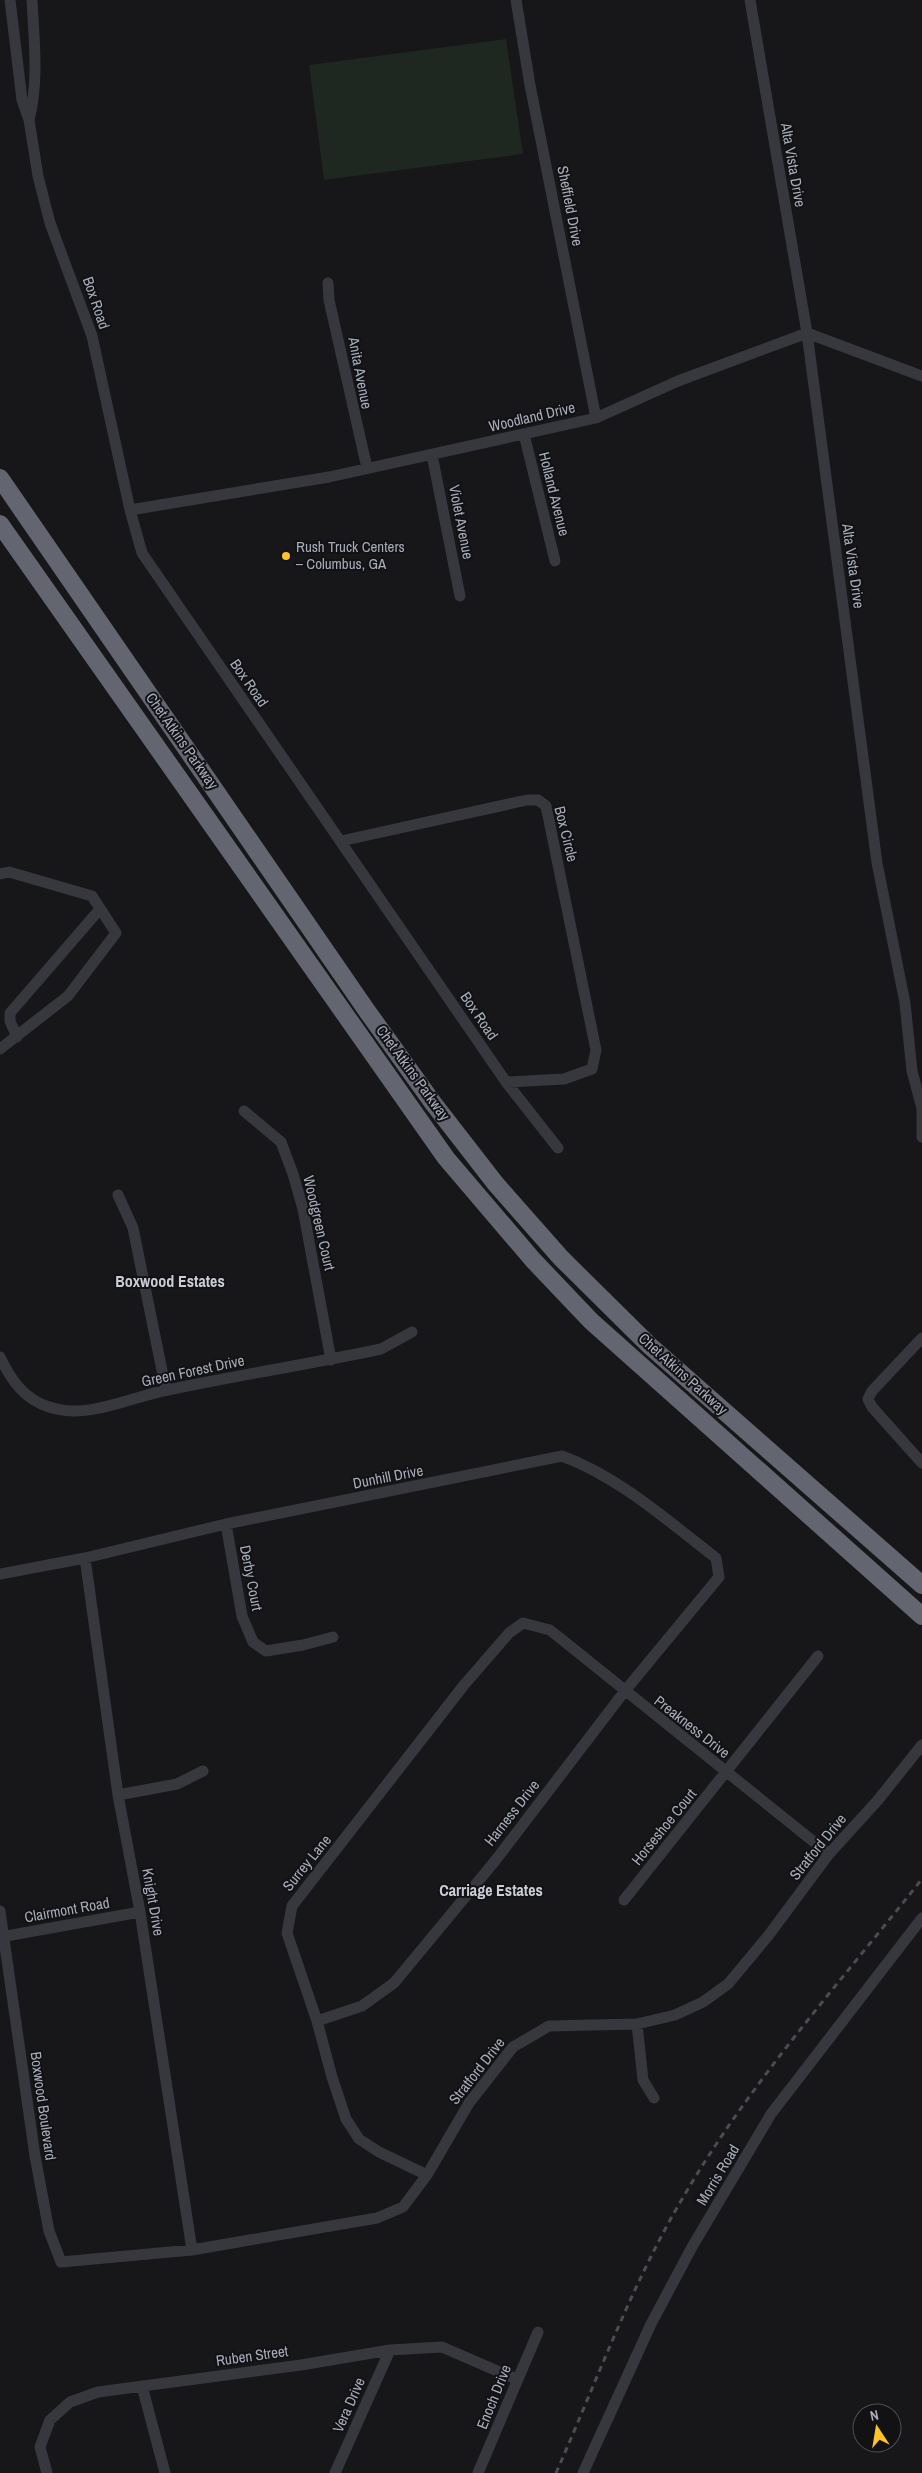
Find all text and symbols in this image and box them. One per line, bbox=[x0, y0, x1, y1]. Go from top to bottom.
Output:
street label: Alta Vista Drive bbox=[776, 120, 811, 209]
street label: Sheffield Drive bbox=[552, 164, 589, 248]
street label: Box Road bbox=[78, 274, 115, 332]
street label: Anita Avenue bbox=[343, 334, 378, 411]
street label: Woodland Drive bbox=[487, 396, 577, 437]
street label: Holland Avenue bbox=[534, 450, 575, 538]
street label: Violet Avenue bbox=[444, 483, 479, 561]
street label: Alta Vista Drive bbox=[837, 521, 870, 610]
place label: Rush Truck Centers – Columbus, GA bbox=[296, 536, 405, 574]
marker: Rush Truck Centers – Columbus, GA bbox=[280, 550, 292, 562]
street label: Box Road bbox=[225, 655, 274, 711]
street label: Chet Atkins Parkway bbox=[141, 688, 224, 794]
street label: Box Circle bbox=[549, 804, 584, 864]
street label: Box Road bbox=[456, 987, 503, 1044]
street label: Chet Atkins Parkway bbox=[372, 1021, 456, 1125]
street label: Woodgreen Court bbox=[298, 1173, 341, 1273]
district label: Boxwood Estates bbox=[115, 1270, 225, 1292]
street label: Chet Atkins Parkway bbox=[634, 1328, 733, 1420]
street label: Green Forest Drive bbox=[140, 1349, 246, 1392]
street label: Dunhill Drive bbox=[351, 1459, 425, 1494]
street label: Derby Court bbox=[235, 1543, 268, 1613]
street label: Preakness Drive bbox=[650, 1690, 735, 1763]
street label: Harness Drive bbox=[479, 1775, 544, 1850]
street label: Horseshoe Court bbox=[626, 1784, 701, 1869]
street label: Stratford Drive bbox=[784, 1809, 851, 1884]
street label: Surrey Lane bbox=[277, 1830, 336, 1895]
street label: Knight Drive bbox=[137, 1866, 170, 1938]
district label: Carriage Estates bbox=[439, 1879, 543, 1901]
street label: Clairmont Road bbox=[23, 1892, 111, 1927]
street label: Stratford Drive bbox=[444, 2033, 510, 2109]
street label: Boxwood Boulevard bbox=[25, 2050, 62, 2162]
street label: Morris Road bbox=[691, 2140, 744, 2209]
street label: Ruben Street bbox=[215, 2340, 290, 2371]
street label: Enoch Drive bbox=[471, 2361, 516, 2432]
street label: Vera Drive bbox=[327, 2374, 370, 2436]
north arrow bbox=[852, 2403, 902, 2453]
text: N bbox=[868, 2406, 880, 2425]

